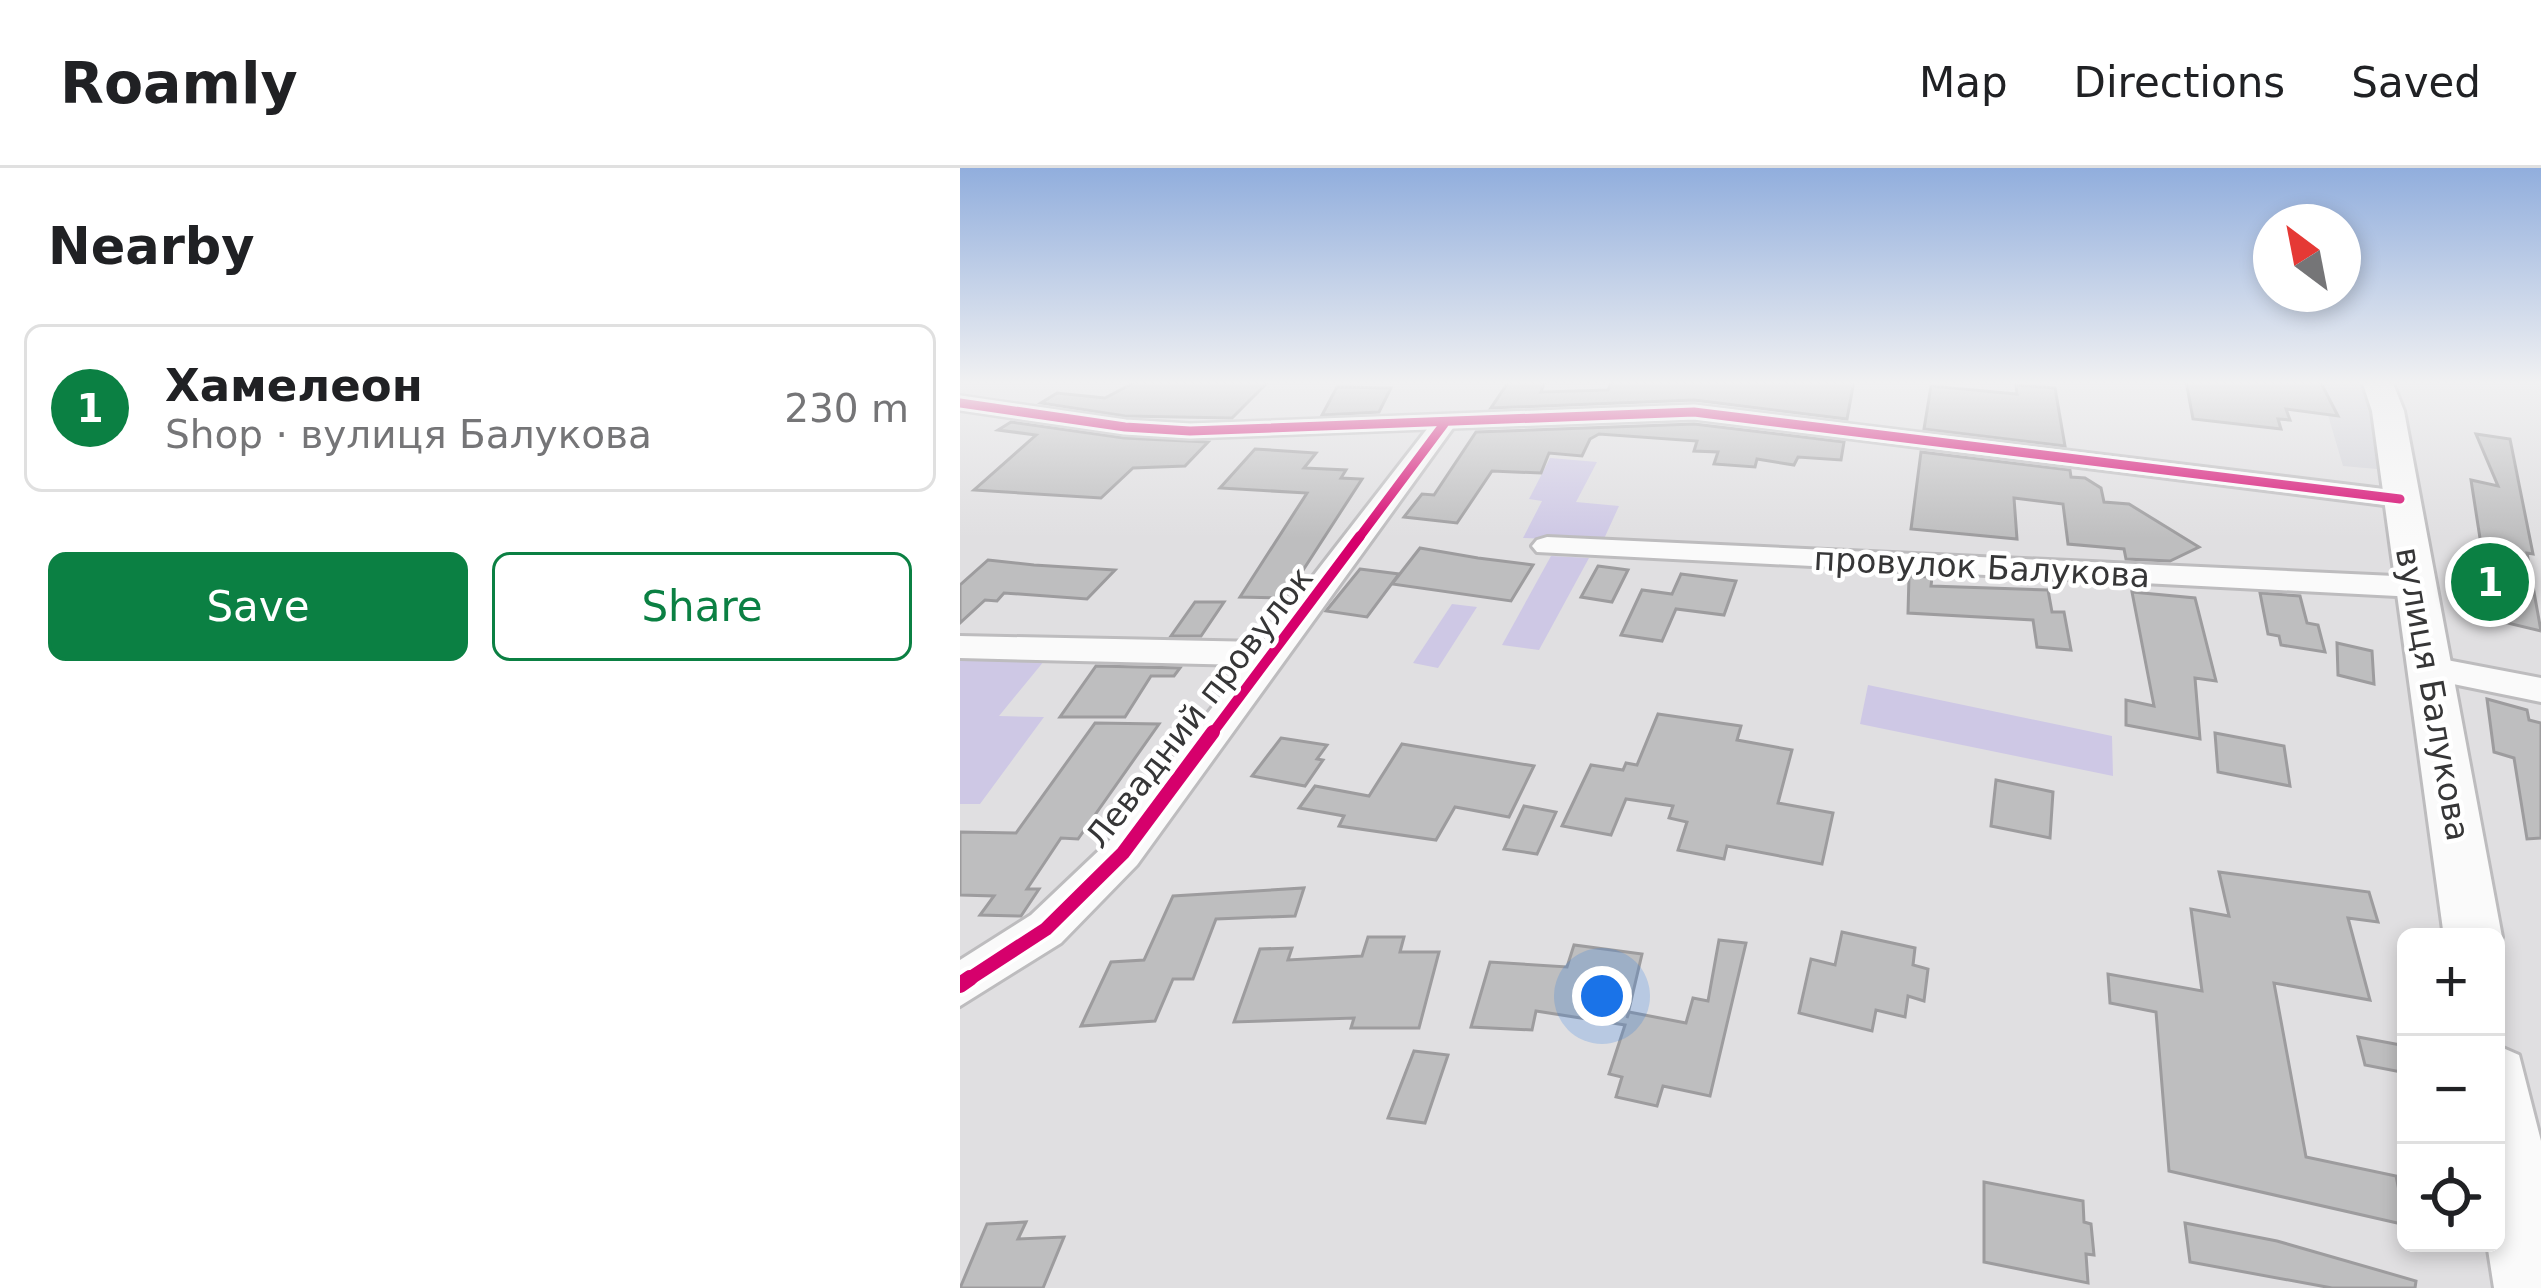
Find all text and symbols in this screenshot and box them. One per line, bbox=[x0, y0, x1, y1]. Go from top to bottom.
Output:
text: Roamly bbox=[60, 50, 298, 116]
text: Map bbox=[1919, 58, 2008, 107]
text: Directions bbox=[2074, 58, 2285, 107]
text: Saved bbox=[2351, 58, 2481, 107]
north arrow bbox=[2253, 204, 2361, 312]
text: Nearby bbox=[48, 217, 255, 276]
text: Хамелеон bbox=[165, 359, 423, 412]
text: 1 bbox=[76, 386, 104, 431]
text: 230 m bbox=[784, 386, 909, 431]
text: Shop · вулиця Балукова bbox=[165, 412, 652, 457]
pin: 1 bbox=[2451, 537, 2529, 627]
street label: провулок Балукова bbox=[1813, 539, 2151, 595]
street label: вулиця Балукова bbox=[2388, 544, 2478, 844]
button: Save bbox=[48, 552, 468, 661]
button: Share bbox=[492, 552, 912, 661]
street label: Левадний провулок bbox=[1077, 559, 1321, 855]
map controls bbox=[2397, 928, 2505, 1252]
button: + bbox=[2397, 928, 2505, 1036]
your location bbox=[1572, 966, 1632, 1026]
button: − bbox=[2397, 1036, 2505, 1144]
button: locate bbox=[2397, 1144, 2505, 1252]

